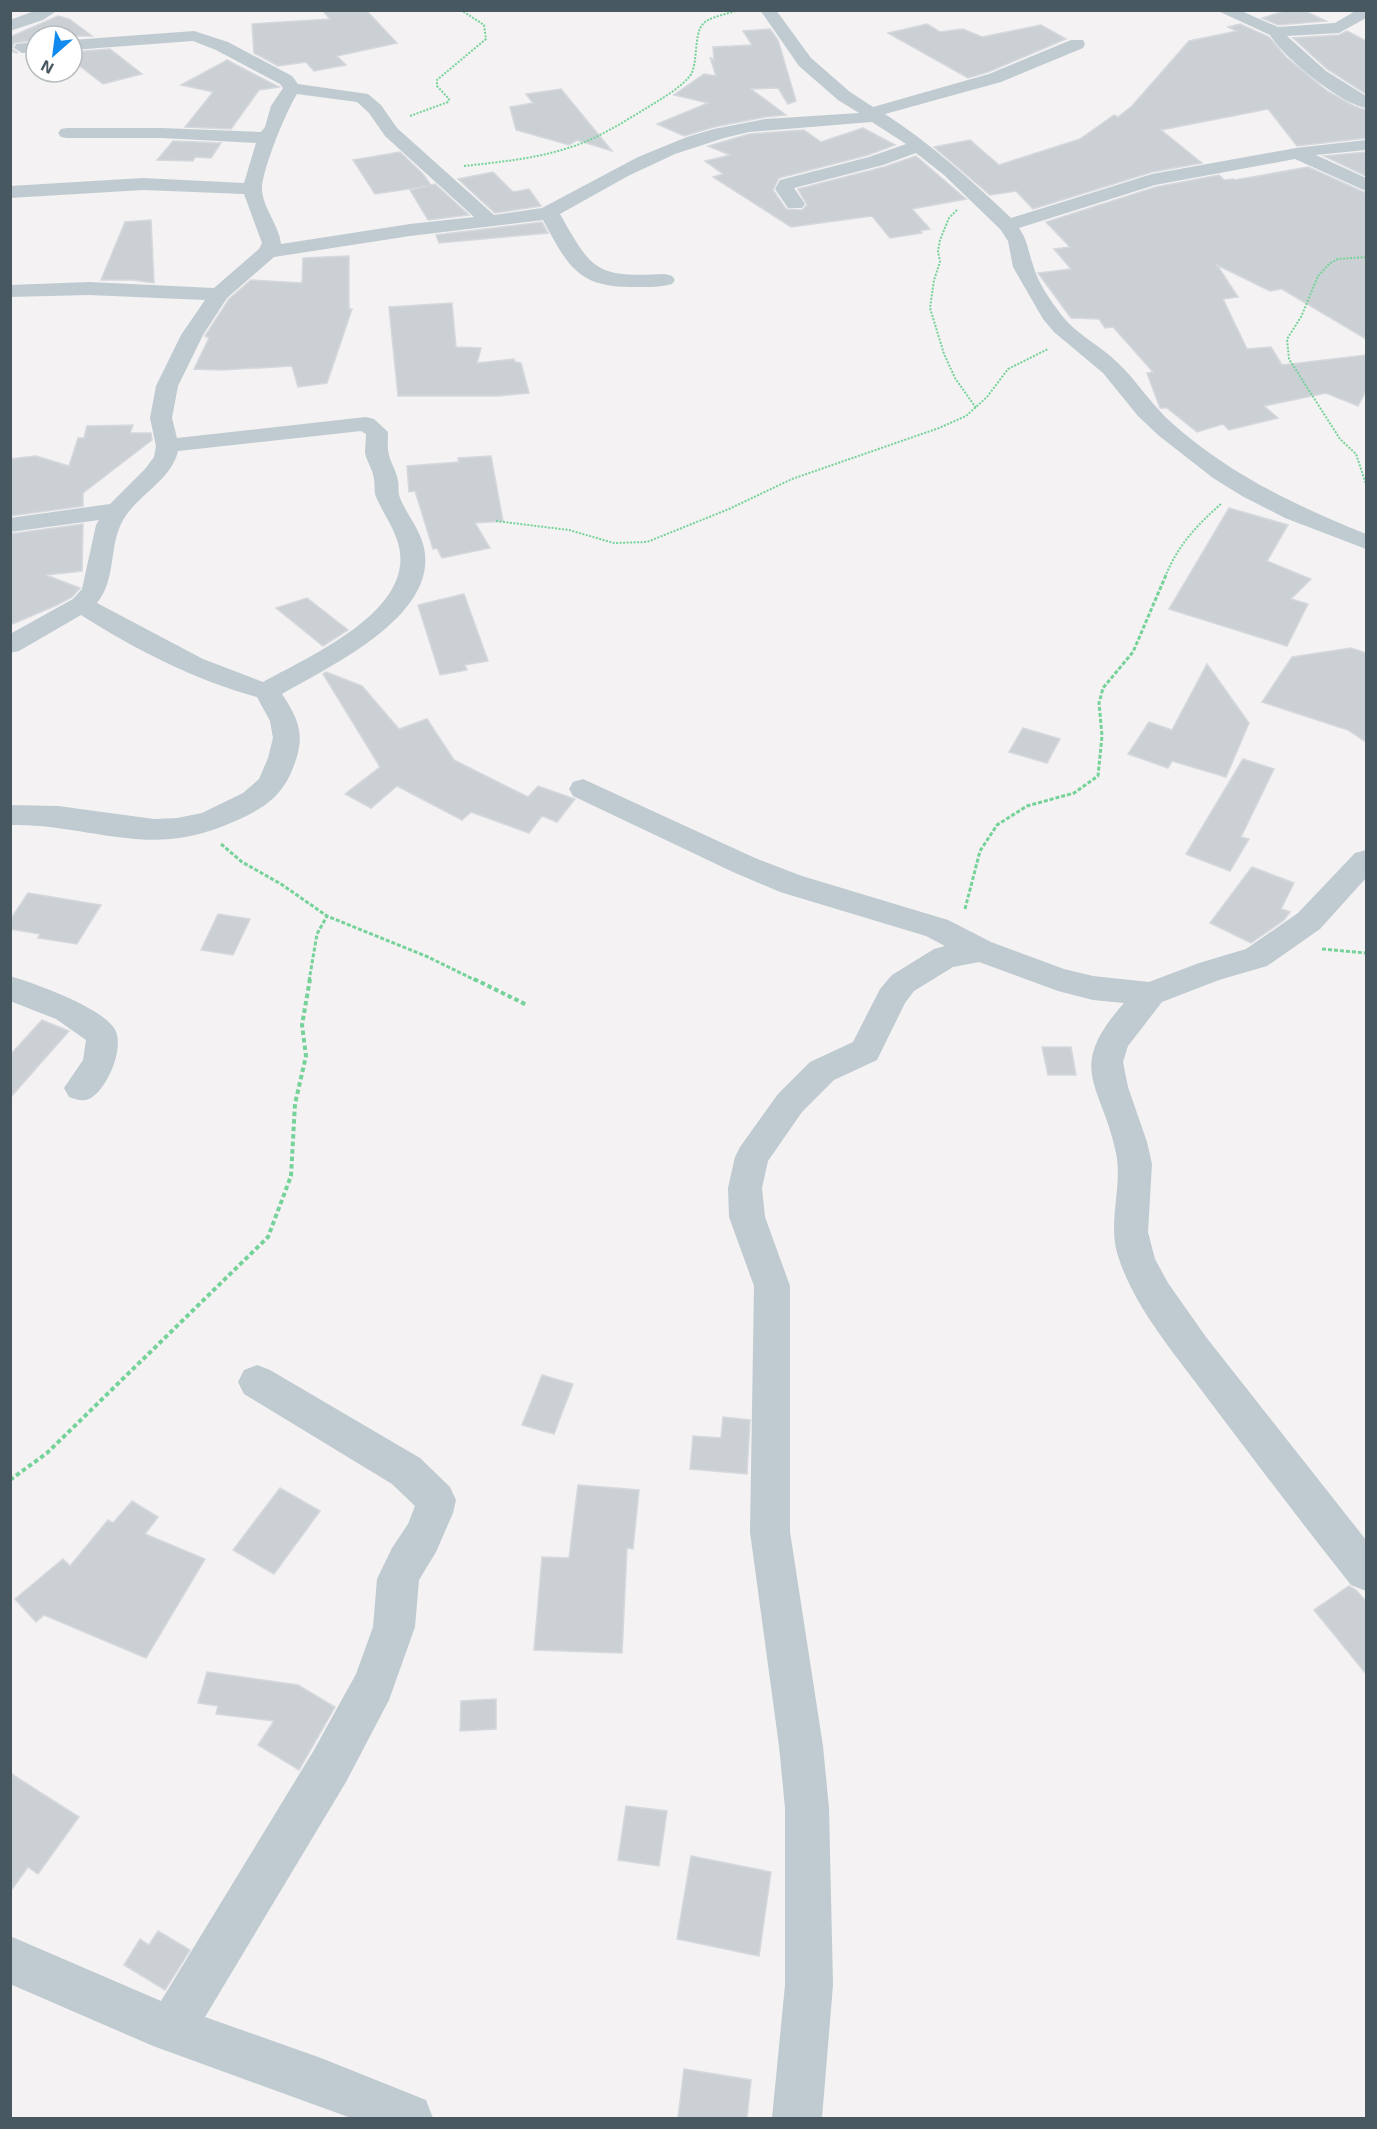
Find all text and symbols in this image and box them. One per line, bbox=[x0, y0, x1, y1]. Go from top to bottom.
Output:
north arrow bbox=[24, 24, 84, 84]
text: N bbox=[37, 57, 56, 79]

